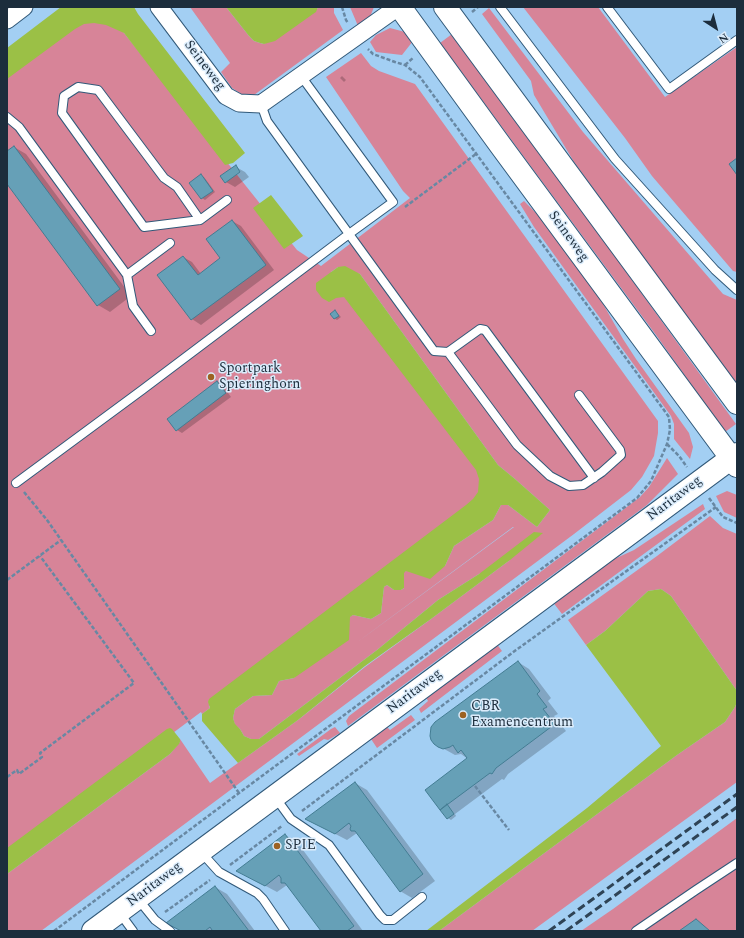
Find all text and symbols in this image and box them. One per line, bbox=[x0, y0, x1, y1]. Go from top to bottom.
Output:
north arrow bbox=[696, 8, 736, 48]
text: N bbox=[715, 29, 732, 48]
street label: Seineweg bbox=[180, 37, 228, 95]
street label: Seineweg bbox=[544, 208, 592, 266]
place label: Sportpark Spieringhorn bbox=[219, 361, 300, 394]
marker: Sportpark Spieringhorn bbox=[206, 372, 216, 382]
street label: Naritaweg bbox=[644, 473, 706, 525]
street label: Naritaweg bbox=[384, 666, 446, 718]
place label: CBR Examencentrum bbox=[471, 699, 573, 732]
marker: CBR Examencentrum bbox=[458, 710, 468, 720]
place label: SPIE bbox=[285, 838, 316, 854]
marker: SPIE bbox=[272, 841, 282, 851]
street label: Naritaweg bbox=[124, 859, 186, 911]

